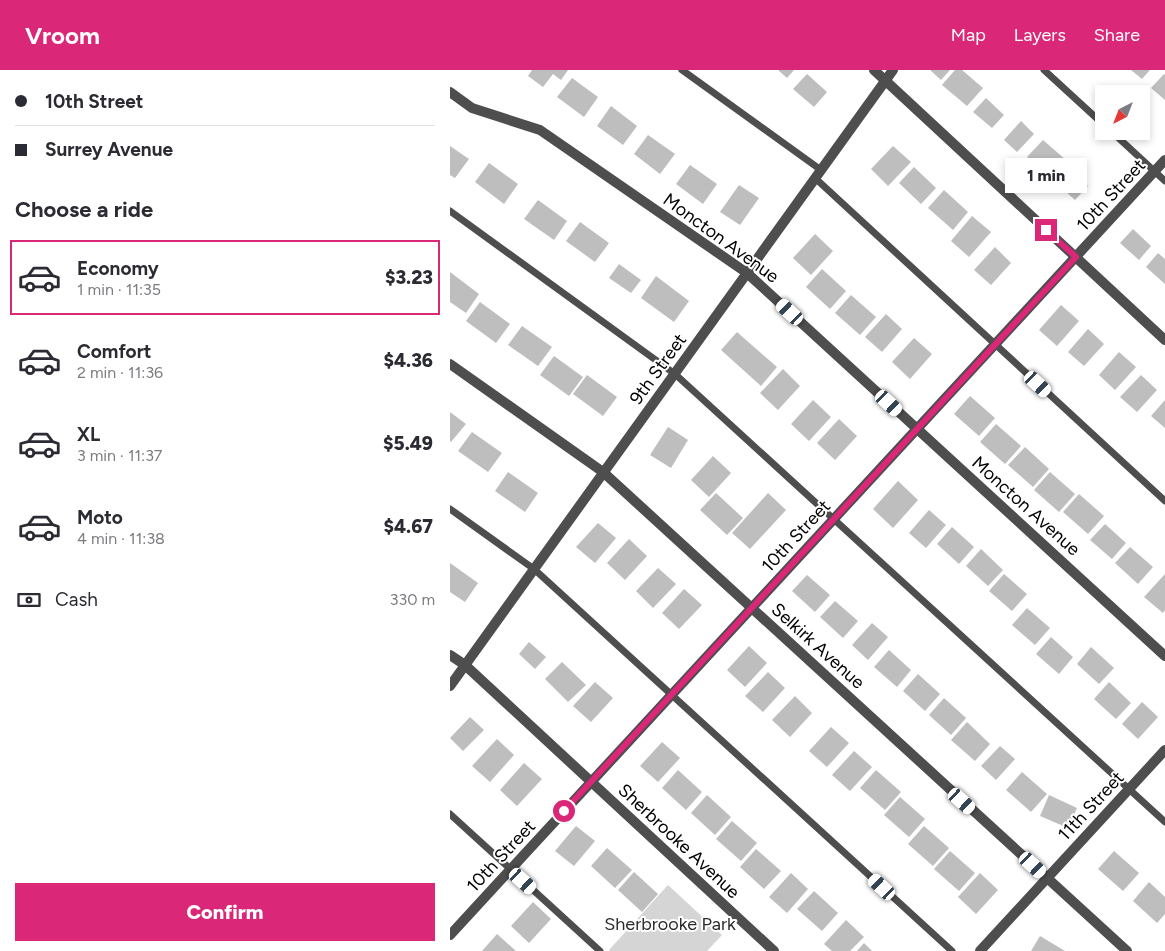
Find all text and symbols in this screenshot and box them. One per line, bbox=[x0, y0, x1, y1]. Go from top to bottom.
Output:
text: Vroom bbox=[25, 21, 100, 50]
text: Map bbox=[951, 24, 986, 46]
text: Layers bbox=[1014, 24, 1066, 46]
text: Share bbox=[1094, 24, 1140, 46]
north arrow bbox=[1095, 85, 1150, 140]
map controls bbox=[1095, 85, 1150, 140]
text: 10th Street bbox=[45, 90, 143, 113]
text: Surrey Avenue bbox=[45, 138, 173, 161]
street label: 10th Street bbox=[1072, 154, 1150, 236]
callout: 1 min bbox=[1005, 158, 1087, 192]
text: 1 min bbox=[1027, 166, 1065, 185]
street label: Moncton Avenue bbox=[659, 189, 783, 288]
text: Choose a ride bbox=[15, 196, 153, 223]
route end bbox=[1035, 219, 1057, 241]
icon: car bbox=[17, 255, 62, 300]
text: Economy bbox=[77, 257, 159, 280]
text: $3.23 bbox=[385, 266, 433, 289]
text: 1 min · 11:35 bbox=[77, 280, 161, 299]
car bbox=[773, 296, 806, 328]
street label: 9th Street bbox=[625, 329, 691, 409]
icon: car bbox=[17, 338, 62, 383]
text: Comfort bbox=[77, 340, 152, 363]
text: $4.36 bbox=[384, 349, 433, 372]
text: 2 min · 11:36 bbox=[77, 363, 163, 382]
car bbox=[1021, 368, 1054, 400]
car bbox=[872, 387, 905, 419]
icon: car bbox=[17, 421, 62, 466]
text: XL bbox=[77, 423, 100, 446]
text: $5.49 bbox=[383, 432, 433, 455]
text: 3 min · 11:37 bbox=[77, 446, 162, 465]
street label: Moncton Avenue bbox=[967, 452, 1085, 560]
street label: 10th Street bbox=[757, 495, 835, 577]
icon: car bbox=[17, 504, 62, 549]
text: Moto bbox=[77, 506, 123, 529]
text: $4.67 bbox=[383, 515, 433, 538]
text: 4 min · 11:38 bbox=[77, 529, 165, 548]
icon: cash bbox=[15, 586, 43, 614]
text: Cash bbox=[55, 588, 98, 611]
text: 330 m bbox=[390, 590, 435, 609]
street label: Selkirk Avenue bbox=[767, 598, 869, 694]
street label: 11th Street bbox=[1053, 767, 1129, 845]
street label: Sherbrooke Avenue bbox=[614, 779, 744, 903]
car bbox=[945, 785, 978, 817]
route start bbox=[553, 800, 575, 822]
street label: 10th Street bbox=[462, 815, 540, 897]
car bbox=[1016, 849, 1049, 881]
car bbox=[506, 865, 539, 897]
car bbox=[865, 871, 898, 903]
button: Confirm bbox=[15, 883, 435, 941]
park label: Sherbrooke Park bbox=[604, 913, 736, 935]

